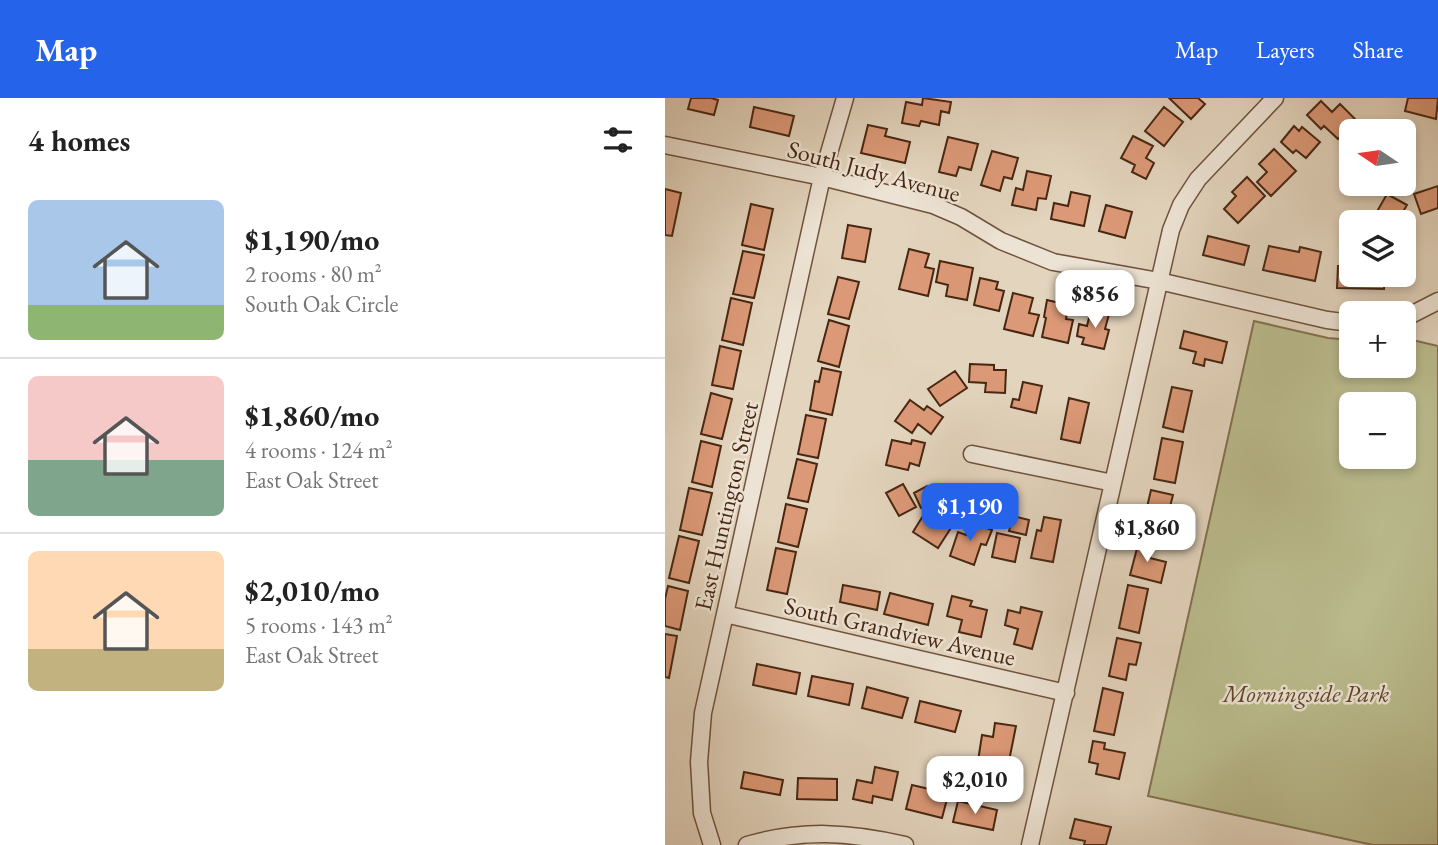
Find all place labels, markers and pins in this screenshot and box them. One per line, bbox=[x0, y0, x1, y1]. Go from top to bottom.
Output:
pin: $856 bbox=[1054, 271, 1136, 330]
pin: $1,190 bbox=[913, 484, 1027, 543]
pin: $1,860 bbox=[1090, 504, 1204, 564]
pin: $2,010 bbox=[918, 756, 1032, 816]

